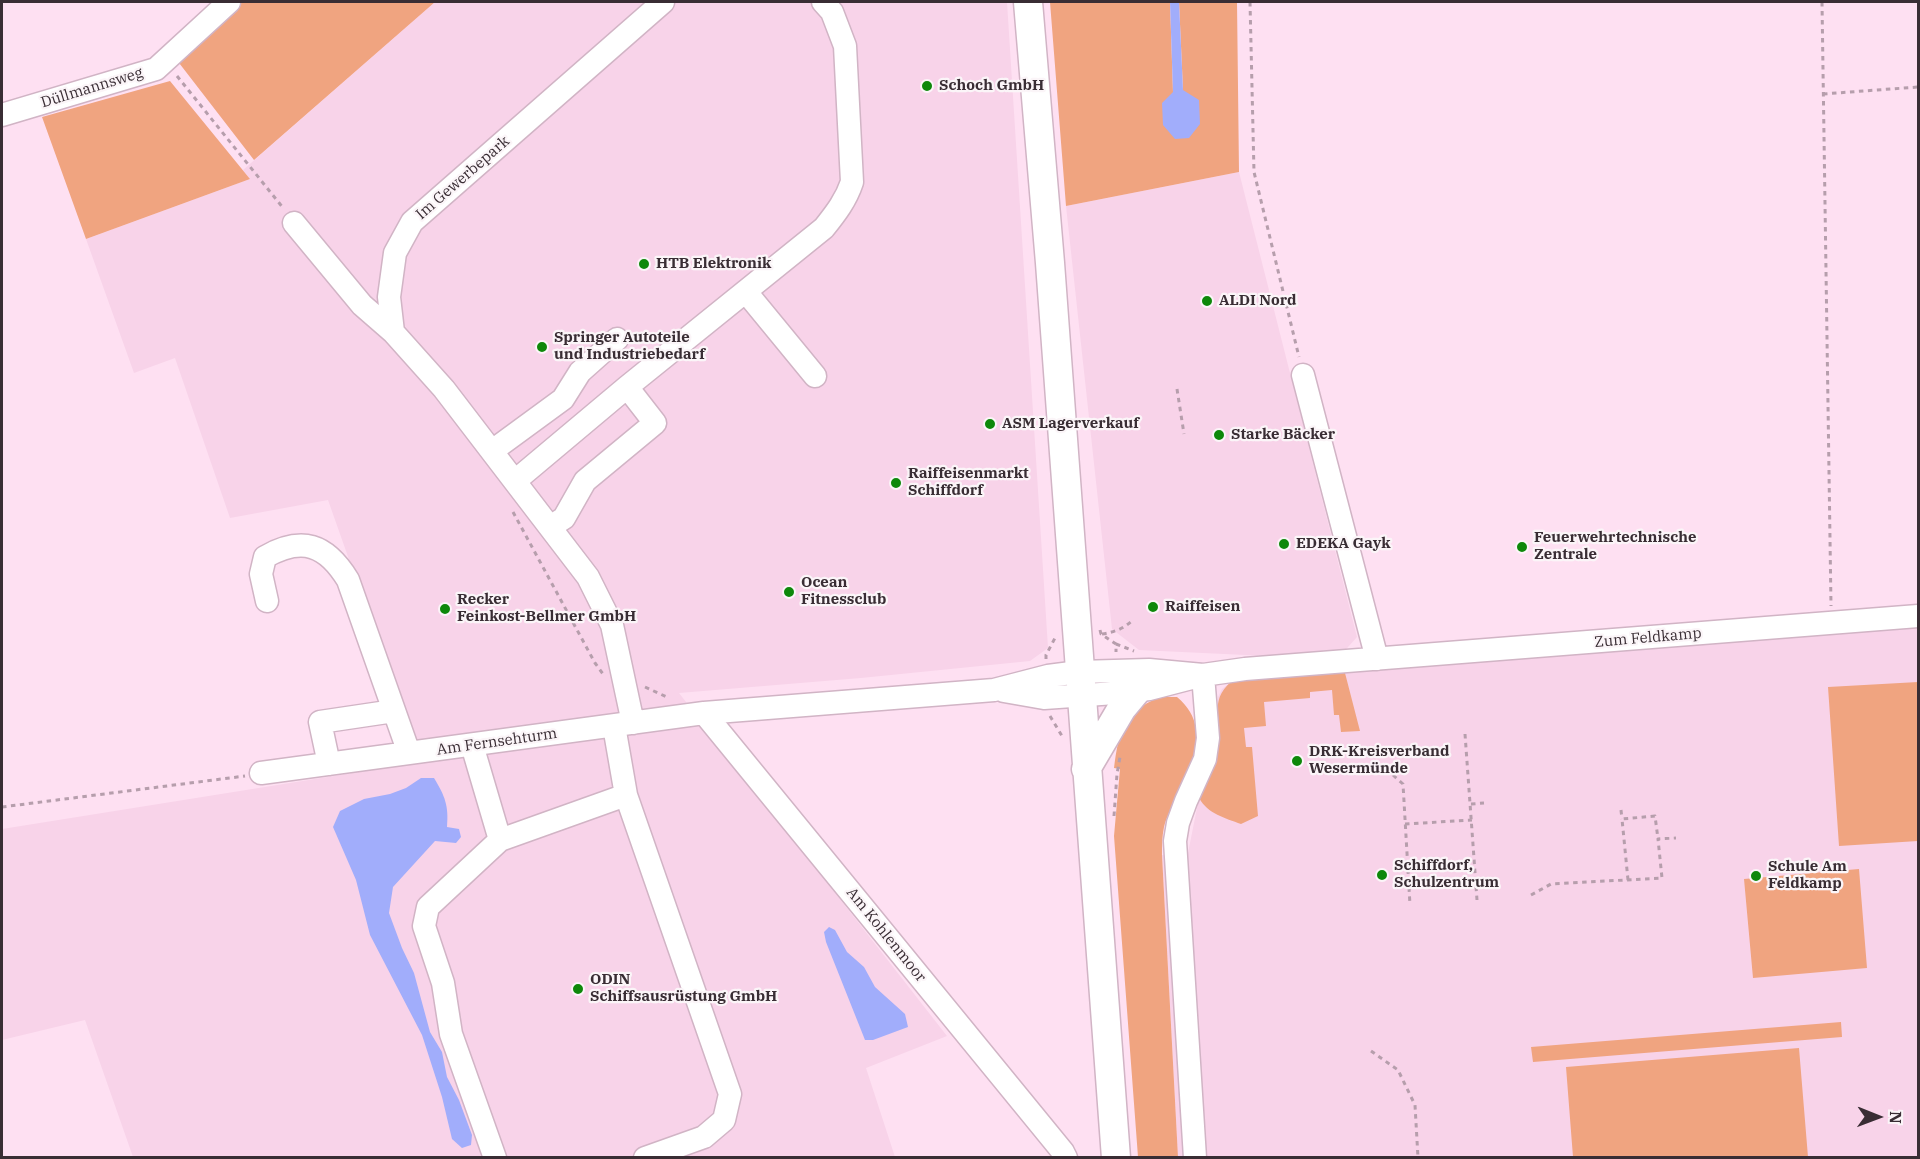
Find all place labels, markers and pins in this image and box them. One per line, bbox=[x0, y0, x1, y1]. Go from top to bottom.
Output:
place label: Schoch GmbH bbox=[939, 77, 1044, 95]
marker: Schoch GmbH bbox=[920, 79, 934, 93]
place label: HTB Elektronik bbox=[656, 255, 771, 273]
marker: HTB Elektronik bbox=[637, 257, 651, 271]
place label: ALDI Nord bbox=[1219, 292, 1297, 310]
marker: ALDI Nord bbox=[1200, 294, 1214, 308]
place label: Springer Autoteile und Industriebedarf bbox=[554, 329, 705, 364]
marker: Springer Autoteile und Industriebedarf bbox=[535, 340, 549, 354]
place label: ASM Lagerverkauf bbox=[1002, 415, 1139, 433]
marker: ASM Lagerverkauf bbox=[983, 417, 997, 431]
place label: Starke Bäcker bbox=[1231, 426, 1335, 444]
marker: Starke Bäcker bbox=[1212, 428, 1226, 442]
place label: Raiffeisenmarkt Schiffdorf bbox=[908, 465, 1029, 500]
marker: Raiffeisenmarkt Schiffdorf bbox=[889, 476, 903, 490]
place label: Feuerwehrtechnische Zentrale bbox=[1534, 529, 1696, 564]
place label: EDEKA Gayk bbox=[1296, 535, 1391, 553]
marker: EDEKA Gayk bbox=[1277, 537, 1291, 551]
marker: Feuerwehrtechnische Zentrale bbox=[1515, 540, 1529, 554]
place label: Ocean Fitnessclub bbox=[801, 574, 886, 609]
marker: Ocean Fitnessclub bbox=[782, 585, 796, 599]
place label: Recker Feinkost-Bellmer GmbH bbox=[457, 591, 636, 626]
place label: Raiffeisen bbox=[1165, 598, 1240, 616]
marker: Raiffeisen bbox=[1146, 600, 1160, 614]
marker: Recker Feinkost-Bellmer GmbH bbox=[438, 602, 452, 616]
place label: DRK-Kreisverband Wesermünde bbox=[1309, 743, 1450, 778]
marker: DRK-Kreisverband Wesermünde bbox=[1290, 754, 1304, 768]
place label: Schiffdorf, Schulzentrum bbox=[1394, 857, 1499, 892]
place label: Schule Am Feldkamp bbox=[1768, 858, 1847, 893]
marker: Schiffdorf, Schulzentrum bbox=[1375, 868, 1389, 882]
marker: Schule Am Feldkamp bbox=[1749, 869, 1763, 883]
place label: ODIN Schiffsausrüstung GmbH bbox=[590, 971, 777, 1006]
marker: ODIN Schiffsausrüstung GmbH bbox=[571, 982, 585, 996]

